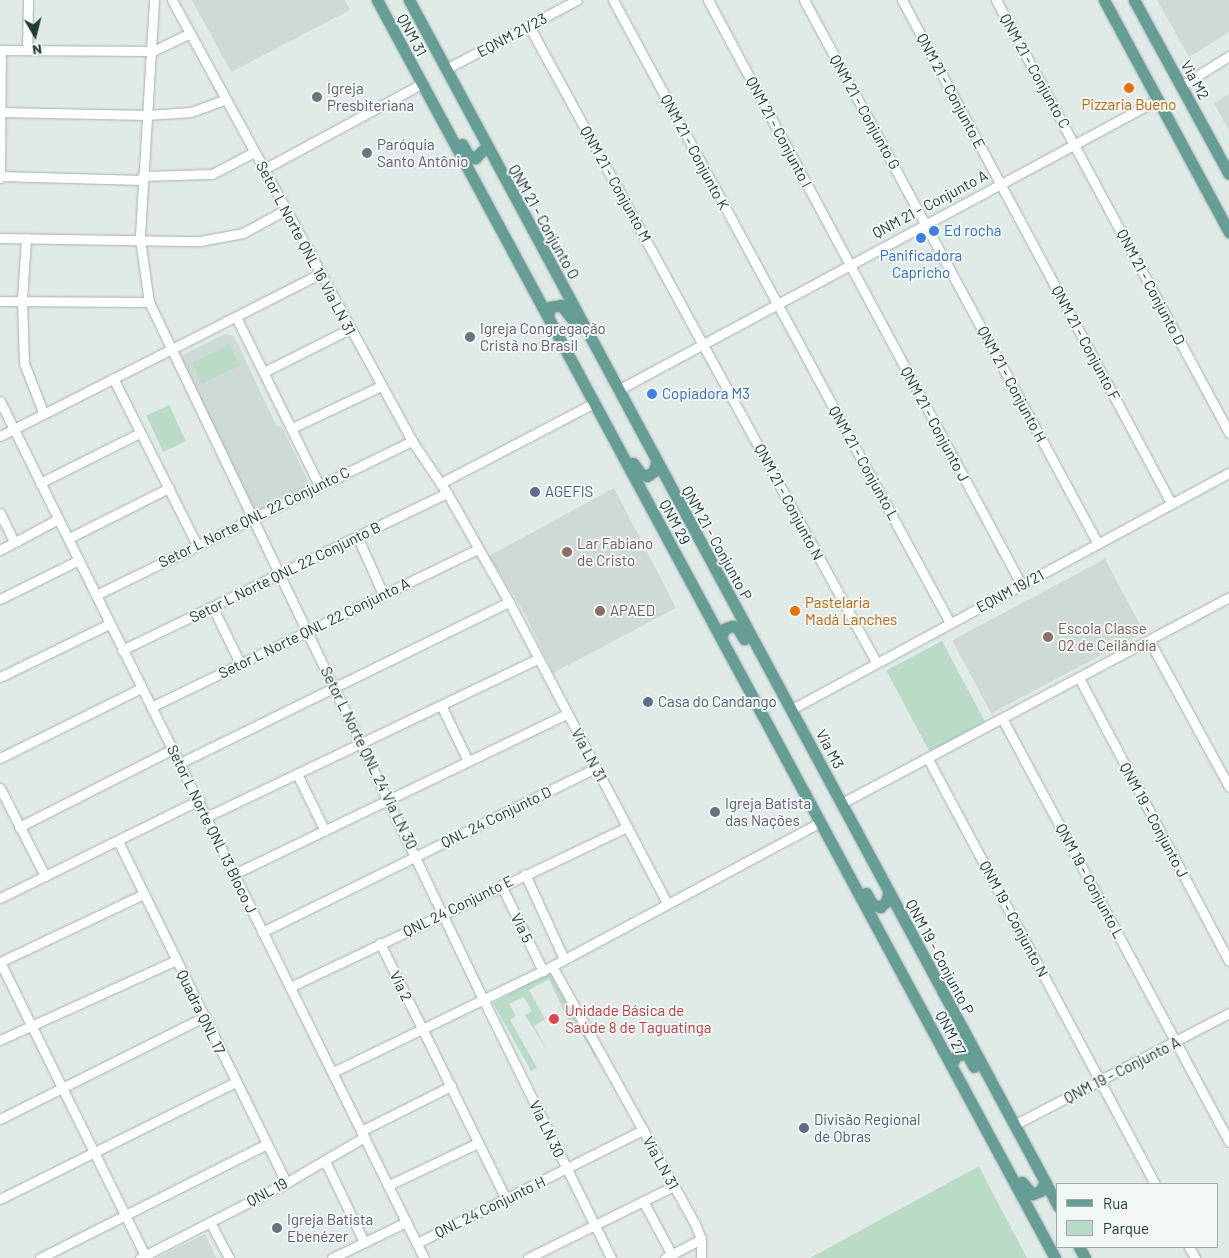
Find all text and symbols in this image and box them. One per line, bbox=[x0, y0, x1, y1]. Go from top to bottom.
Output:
street label: EQNM 21/23 bbox=[474, 9, 550, 61]
north arrow bbox=[10, 10, 60, 60]
street label: QNM 31 bbox=[393, 11, 431, 59]
street label: QNM 21 - Conjunto C bbox=[996, 11, 1074, 131]
street label: QNM 21 - Conjunto E bbox=[913, 30, 989, 152]
text: N bbox=[31, 41, 43, 59]
street label: QNM 21 - Conjunto G bbox=[826, 52, 904, 172]
street label: Via M2 bbox=[1177, 57, 1213, 103]
street label: QNM 21 - Conjunto I bbox=[742, 74, 816, 190]
place label: Igreja Presbiteriana bbox=[327, 79, 414, 114]
marker: Pizzaria Bueno bbox=[1123, 82, 1135, 94]
marker: Igreja Presbiteriana bbox=[311, 91, 323, 103]
street label: QNM 21 - Conjunto K bbox=[657, 91, 733, 213]
place label: Pizzaria Bueno bbox=[1081, 96, 1177, 114]
street label: QNM 21 - Conjunto M bbox=[577, 123, 655, 245]
place label: Paróquia Santo Antônio bbox=[377, 135, 468, 170]
marker: Paróquia Santo Antônio bbox=[361, 147, 373, 159]
street label: Setor L Norte QNL 16 Via LN 31 bbox=[252, 158, 360, 338]
street label: QNM 21 - Conjunto O bbox=[505, 161, 583, 283]
street label: QNM 21 - Conjunto A bbox=[869, 166, 991, 242]
place label: Ed rocha bbox=[944, 222, 1001, 240]
marker: Ed rocha bbox=[928, 225, 940, 237]
street label: QNM 21 - Conjunto D bbox=[1113, 226, 1189, 348]
marker: Panificadora Capricho bbox=[915, 232, 927, 244]
place label: Panificadora Capricho bbox=[880, 246, 962, 281]
street label: QNM 21 - Conjunto F bbox=[1048, 282, 1124, 404]
place label: Igreja Congregação Cristã no Brasil bbox=[480, 319, 606, 354]
street label: QNM 21 - Conjunto H bbox=[974, 323, 1050, 445]
marker: Igreja Congregação Cristã no Brasil bbox=[464, 331, 476, 343]
street label: QNM 21 - Conjunto J bbox=[897, 363, 973, 485]
place label: Copiadora M3 bbox=[662, 385, 750, 403]
marker: Copiadora M3 bbox=[646, 388, 658, 400]
street label: QNM 21 - Conjunto L bbox=[825, 403, 903, 523]
street label: QNM 21 - Conjunto N bbox=[751, 441, 827, 563]
street label: Setor L Norte QNL 22 Conjunto C bbox=[156, 463, 352, 571]
place label: AGEFIS bbox=[545, 483, 593, 501]
street label: QNM 21 - Conjunto P bbox=[678, 483, 756, 603]
marker: AGEFIS bbox=[529, 486, 541, 498]
street label: QNM 29 bbox=[656, 496, 694, 548]
street label: Setor L Norte QNL 22 Conjunto B bbox=[186, 518, 384, 626]
place label: Lar Fabiano de Cristo bbox=[577, 534, 653, 569]
marker: Lar Fabiano de Cristo bbox=[561, 546, 573, 558]
street label: EQNM 19/21 bbox=[973, 566, 1047, 616]
street label: Setor L Norte QNL 22 Conjunto A bbox=[216, 574, 412, 682]
place label: Pastelaria Madá Lanches bbox=[805, 593, 897, 628]
place label: APAED bbox=[610, 602, 655, 620]
marker: APAED bbox=[594, 605, 606, 617]
marker: Pastelaria Madá Lanches bbox=[789, 605, 801, 617]
place label: Escola Classe 02 de Ceilândia bbox=[1058, 619, 1156, 654]
marker: Escola Classe 02 de Ceilândia bbox=[1042, 631, 1054, 643]
street label: Setor L Norte QNL 24 Via LN 30 bbox=[317, 664, 421, 852]
place label: Casa do Candango bbox=[658, 693, 777, 711]
marker: Casa do Candango bbox=[642, 696, 654, 708]
street label: Via LN 31 bbox=[567, 725, 611, 785]
street label: Via M3 bbox=[812, 726, 848, 772]
street label: Setor L Norte QNL 13 Bloco J bbox=[163, 742, 261, 916]
street label: QNM 19 - Conjunto J bbox=[1116, 759, 1192, 881]
street label: QNL 24 Conjunto D bbox=[438, 783, 554, 851]
place label: Igreja Batista das Nações bbox=[725, 794, 811, 829]
marker: Igreja Batista das Nações bbox=[709, 806, 721, 818]
street label: QNM 19 - Conjunto L bbox=[1052, 820, 1128, 942]
street label: QNM 19 - Conjunto N bbox=[976, 858, 1052, 980]
street label: QNL 24 Conjunto E bbox=[400, 872, 516, 940]
street label: QNM 19 - Conjunto P bbox=[902, 896, 978, 1018]
street label: Via 5 bbox=[507, 910, 537, 946]
street label: Quadra QNL 17 bbox=[173, 967, 229, 1057]
street label: Via 2 bbox=[386, 968, 416, 1004]
place label: Unidade Básica de Saúde 8 de Taguatinga bbox=[565, 1001, 711, 1036]
street label: QNM 27 bbox=[932, 1008, 970, 1058]
marker: Unidade Básica de Saúde 8 de Taguatinga bbox=[547, 1012, 561, 1026]
street label: QNM 19 - Conjunto A bbox=[1061, 1033, 1183, 1107]
street label: Via LN 30 bbox=[525, 1098, 569, 1160]
place label: Divisão Regional de Obras bbox=[814, 1110, 920, 1145]
marker: Divisão Regional de Obras bbox=[798, 1122, 810, 1134]
street label: Via LN 31 bbox=[639, 1133, 683, 1193]
street label: QNL 24 Conjunto H bbox=[432, 1172, 548, 1242]
street label: QNL 19 bbox=[244, 1174, 290, 1210]
legend bbox=[1056, 1183, 1219, 1248]
text: Rua bbox=[1103, 1194, 1128, 1212]
place label: Igreja Batista Ebenézer bbox=[287, 1210, 373, 1245]
text: Parque bbox=[1103, 1219, 1149, 1237]
marker: Igreja Batista Ebenézer bbox=[271, 1222, 283, 1234]

